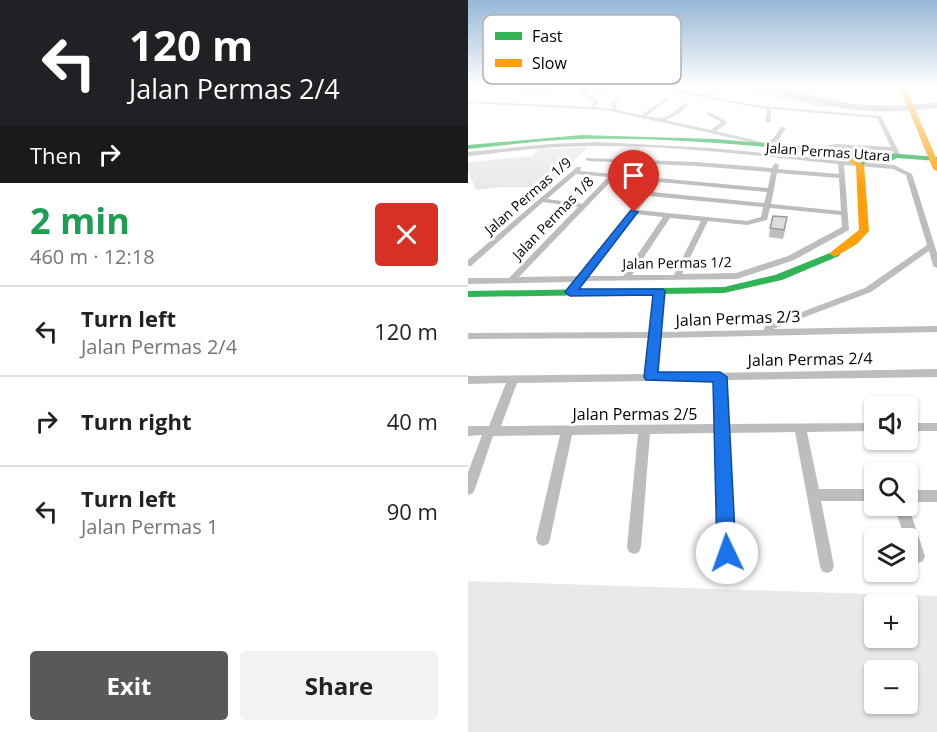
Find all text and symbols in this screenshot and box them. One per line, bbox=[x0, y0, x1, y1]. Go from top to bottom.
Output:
legend bbox=[483, 15, 681, 84]
text: 120 m bbox=[129, 16, 253, 73]
icon: left bbox=[30, 24, 108, 102]
text: Fast bbox=[532, 25, 563, 47]
text: Slow bbox=[532, 52, 567, 74]
text: Jalan Permas 2/4 bbox=[129, 70, 340, 107]
icon: right bbox=[93, 138, 126, 171]
street label: Jalan Permas Utara bbox=[763, 138, 891, 165]
text: Then bbox=[30, 140, 81, 170]
pin bbox=[608, 150, 659, 212]
street label: Jalan Permas 1/9 bbox=[479, 153, 575, 240]
icon: arrive bbox=[617, 159, 650, 192]
street label: Jalan Permas 1/8 bbox=[506, 172, 597, 265]
text: 2 min bbox=[30, 196, 130, 245]
button: close bbox=[375, 203, 438, 266]
text: 460 m · 12:18 bbox=[30, 243, 155, 270]
street label: Jalan Permas 1/2 bbox=[620, 252, 732, 273]
text: Turn left bbox=[81, 303, 176, 333]
street label: Jalan Permas 2/3 bbox=[673, 305, 801, 331]
icon: left bbox=[30, 315, 63, 348]
text: 120 m bbox=[374, 316, 438, 346]
text: Jalan Permas 2/4 bbox=[81, 333, 237, 360]
street label: Jalan Permas 2/4 bbox=[745, 347, 873, 371]
map controls bbox=[864, 396, 918, 714]
button: sound bbox=[864, 396, 918, 450]
street label: Jalan Permas 2/5 bbox=[571, 403, 697, 425]
icon: right bbox=[30, 405, 63, 438]
text: Turn right bbox=[81, 406, 192, 436]
text: 40 m bbox=[387, 406, 438, 436]
button: search bbox=[864, 462, 918, 516]
text: Turn left bbox=[81, 483, 176, 513]
icon: left bbox=[30, 495, 63, 528]
text: 90 m bbox=[387, 496, 438, 526]
text: Jalan Permas 1 bbox=[81, 513, 218, 540]
position arrow bbox=[695, 521, 759, 585]
button: layers bbox=[864, 528, 918, 582]
button: + bbox=[864, 594, 918, 648]
button: Exit bbox=[30, 651, 228, 720]
button: Share bbox=[240, 651, 438, 720]
button: − bbox=[864, 660, 918, 714]

